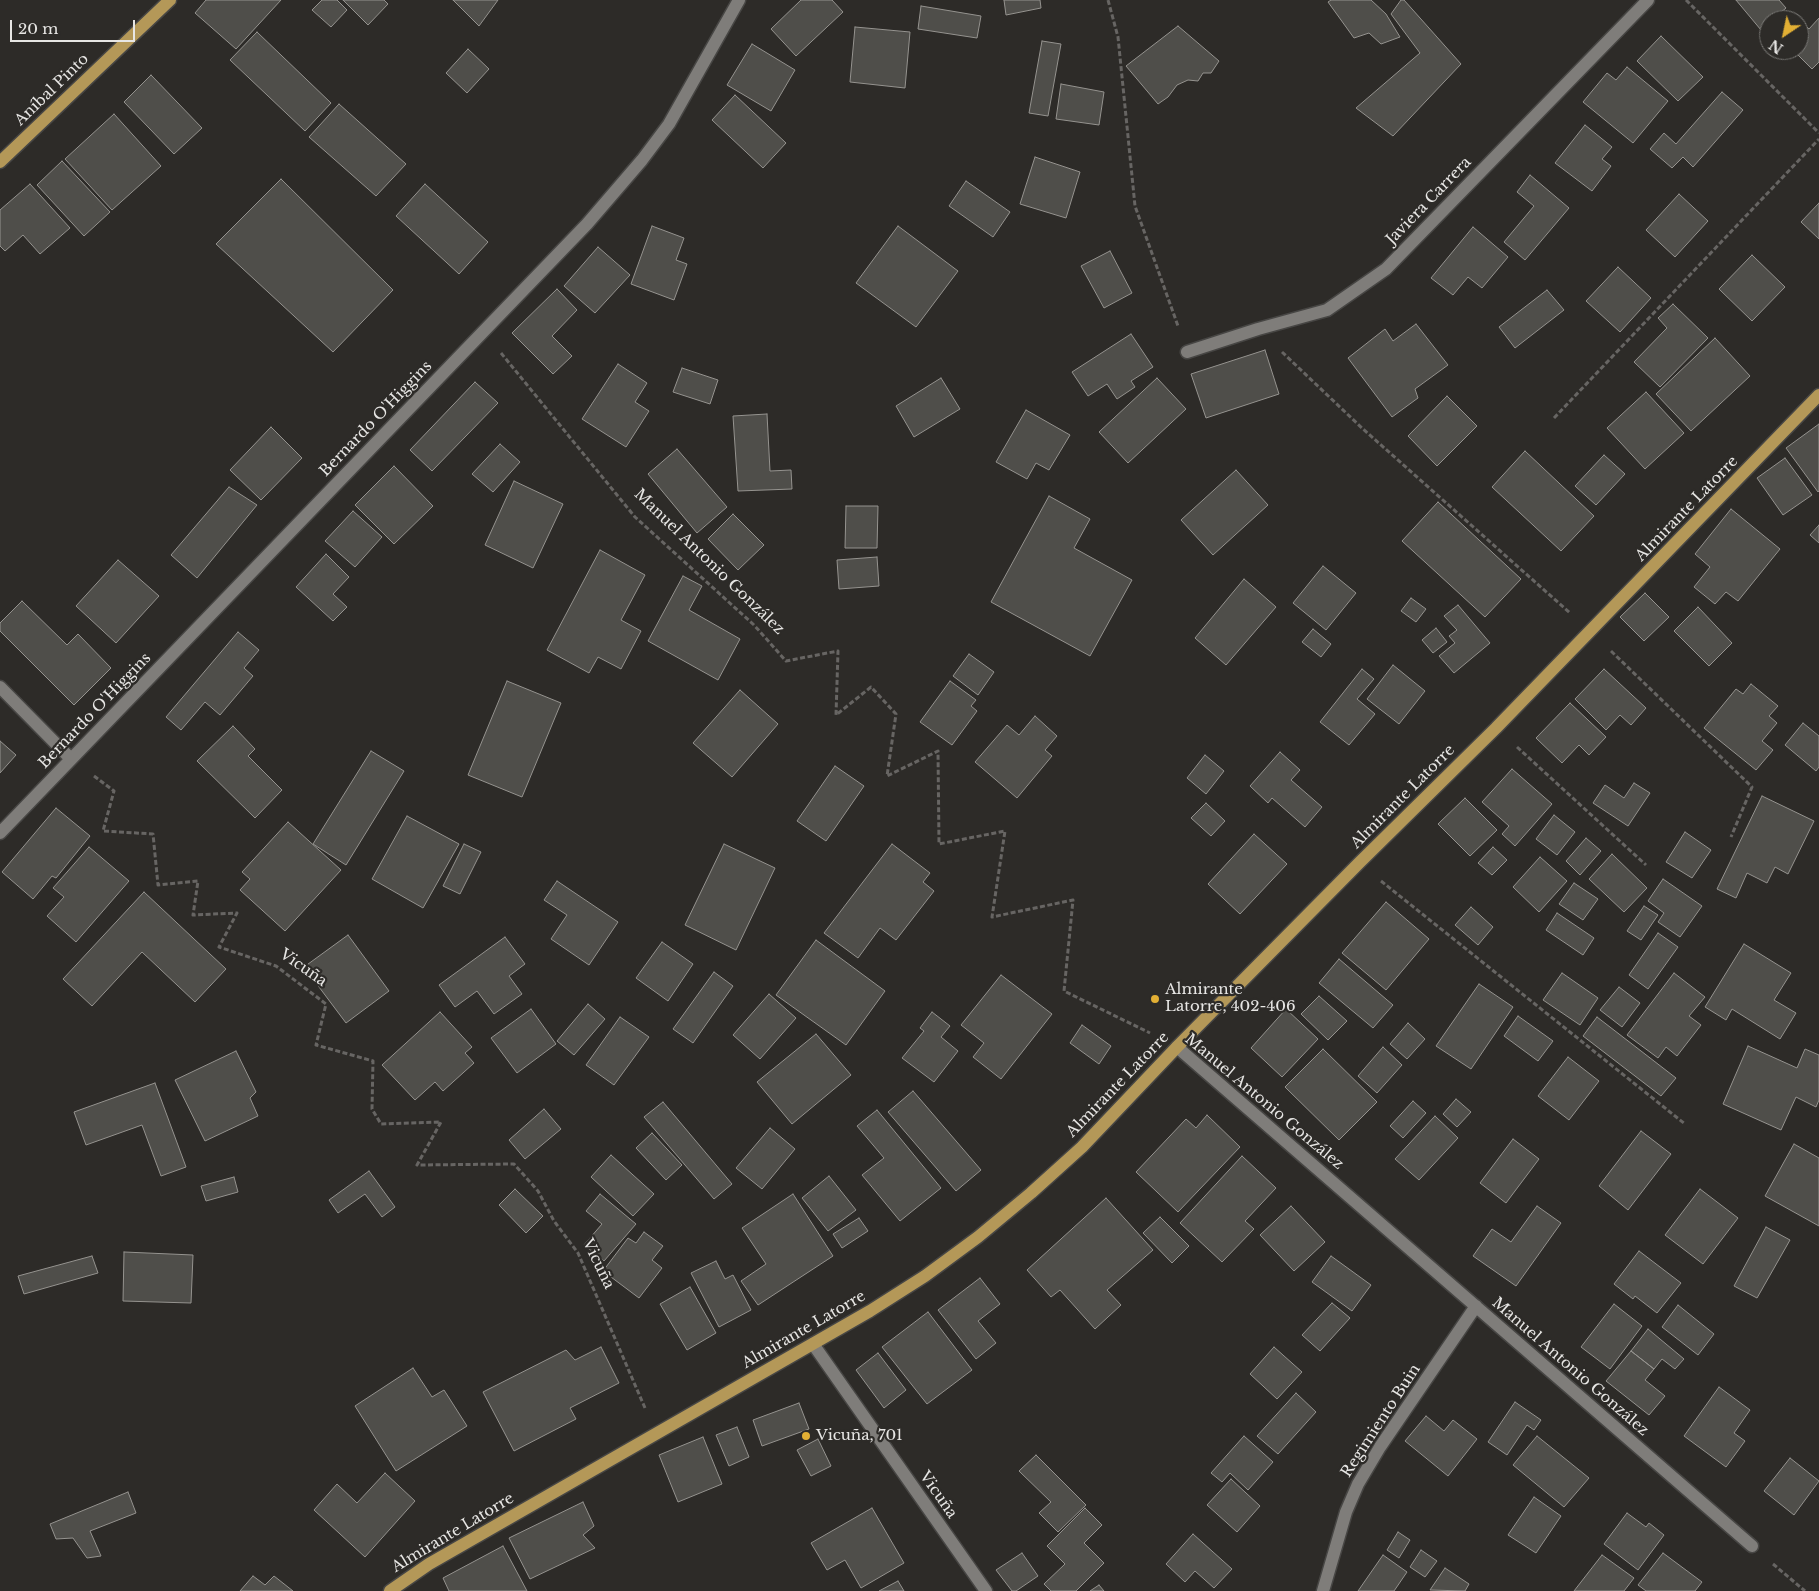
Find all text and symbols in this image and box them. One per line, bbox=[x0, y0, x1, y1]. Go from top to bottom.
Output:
scale bar bbox=[12, 10, 138, 42]
north arrow bbox=[1759, 10, 1809, 60]
text: 20 m bbox=[18, 19, 58, 38]
text: N bbox=[1766, 35, 1787, 58]
street label: Aníbal Pinto bbox=[11, 50, 93, 130]
street label: Javiera Carrera bbox=[1383, 154, 1475, 248]
street label: Bernardo O'Higgins bbox=[316, 357, 436, 481]
street label: Almirante Latorre bbox=[1632, 453, 1742, 565]
street label: Manuel Antonio González bbox=[630, 486, 788, 638]
street label: Bernardo O'Higgins bbox=[35, 649, 155, 773]
street label: Almirante Latorre bbox=[1347, 741, 1459, 853]
street label: Vicuña bbox=[276, 945, 330, 991]
place label: Almirante Latorre, 402-406 bbox=[1165, 981, 1296, 1016]
marker: Almirante Latorre, 402-406 bbox=[1149, 993, 1161, 1005]
street label: Almirante Latorre bbox=[1063, 1029, 1173, 1141]
street label: Manuel Antonio González bbox=[1181, 1030, 1347, 1174]
street label: Vicuña bbox=[578, 1236, 618, 1292]
street label: Almirante Latorre bbox=[739, 1287, 869, 1373]
street label: Manuel Antonio González bbox=[1488, 1294, 1652, 1440]
street label: Regimiento Buin bbox=[1338, 1361, 1424, 1481]
place label: Vicuña, 701 bbox=[816, 1427, 903, 1445]
marker: Vicuña, 701 bbox=[800, 1430, 812, 1442]
street label: Vicuña bbox=[915, 1468, 961, 1522]
street label: Almirante Latorre bbox=[389, 1489, 517, 1577]

